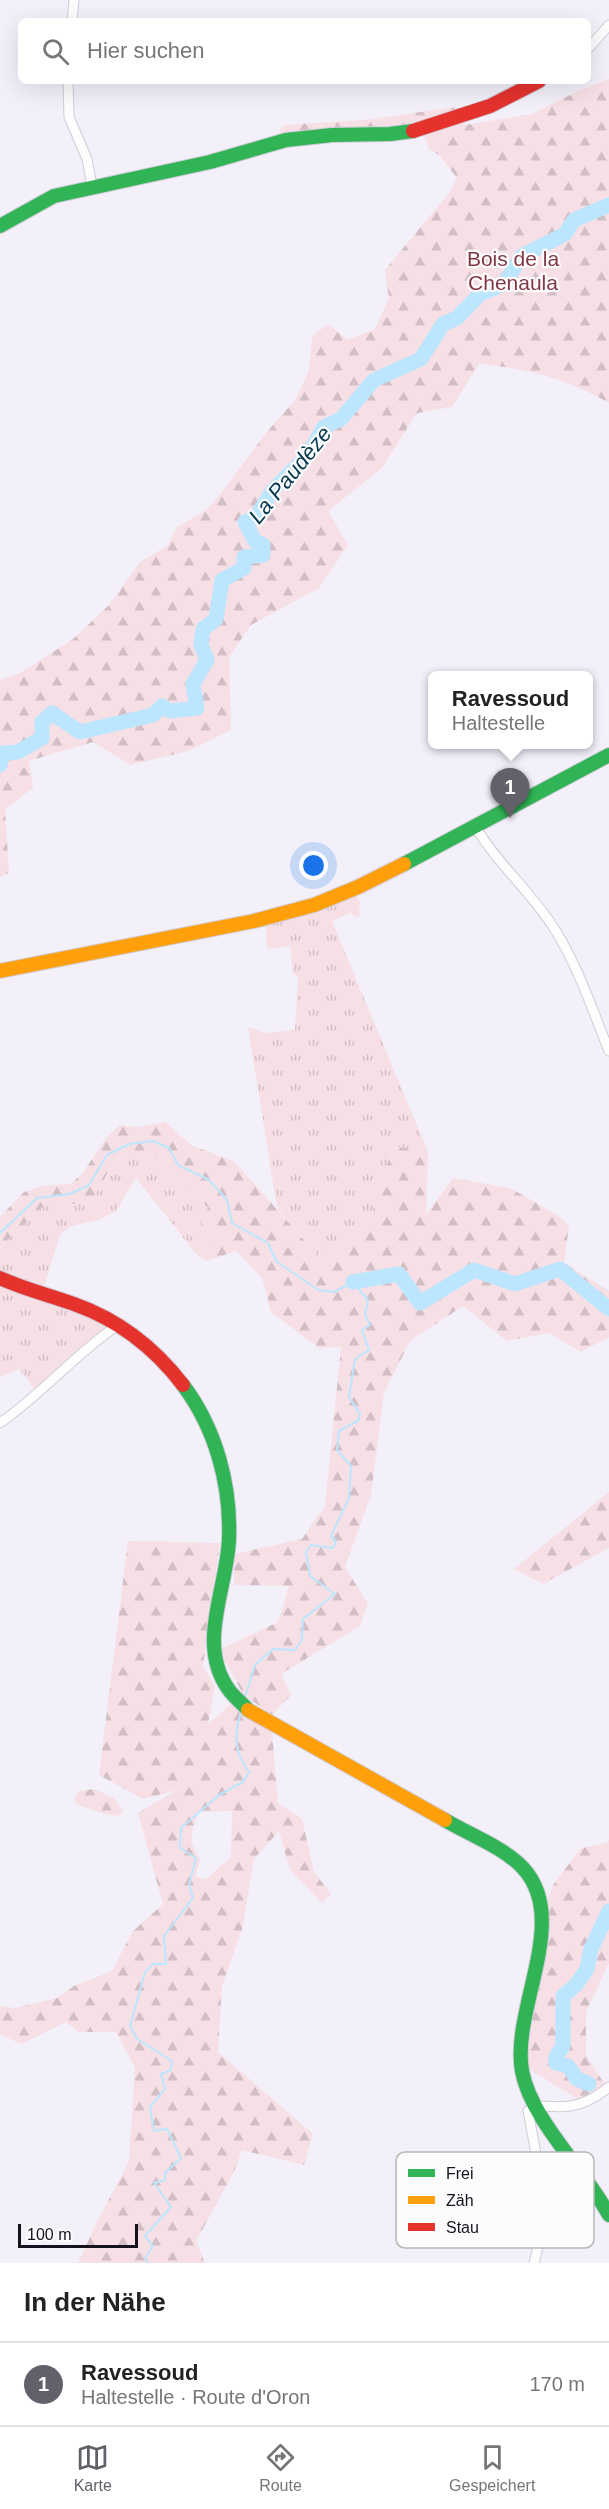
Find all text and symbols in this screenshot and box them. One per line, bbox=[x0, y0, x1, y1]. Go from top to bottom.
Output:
search box bbox=[18, 18, 591, 84]
icon: search bbox=[39, 35, 72, 68]
text: Hier suchen bbox=[87, 38, 204, 63]
park label: Bois de la Chenaula bbox=[467, 247, 559, 294]
water label: La Paudèze bbox=[243, 422, 337, 528]
popup bbox=[428, 671, 593, 749]
text: Ravessoud bbox=[452, 686, 569, 711]
text: Haltestelle bbox=[452, 712, 545, 734]
pin: 1 bbox=[490, 768, 530, 818]
your location bbox=[299, 851, 328, 880]
legend bbox=[396, 2152, 594, 2248]
text: Frei bbox=[446, 2165, 474, 2182]
text: Zäh bbox=[446, 2192, 474, 2209]
text: Stau bbox=[446, 2219, 479, 2236]
scale bar bbox=[18, 2221, 138, 2248]
text: 100 m bbox=[27, 2226, 71, 2243]
text: In der Nähe bbox=[24, 2287, 166, 2317]
text: Ravessoud bbox=[81, 2360, 198, 2385]
text: 1 bbox=[38, 2373, 49, 2395]
text: 170 m bbox=[529, 2373, 585, 2395]
text: Haltestelle · Route d'Oron bbox=[81, 2386, 310, 2408]
tab: Karte bbox=[74, 2441, 112, 2495]
tab: Route bbox=[259, 2441, 302, 2495]
tab: Gespeichert bbox=[449, 2441, 535, 2495]

